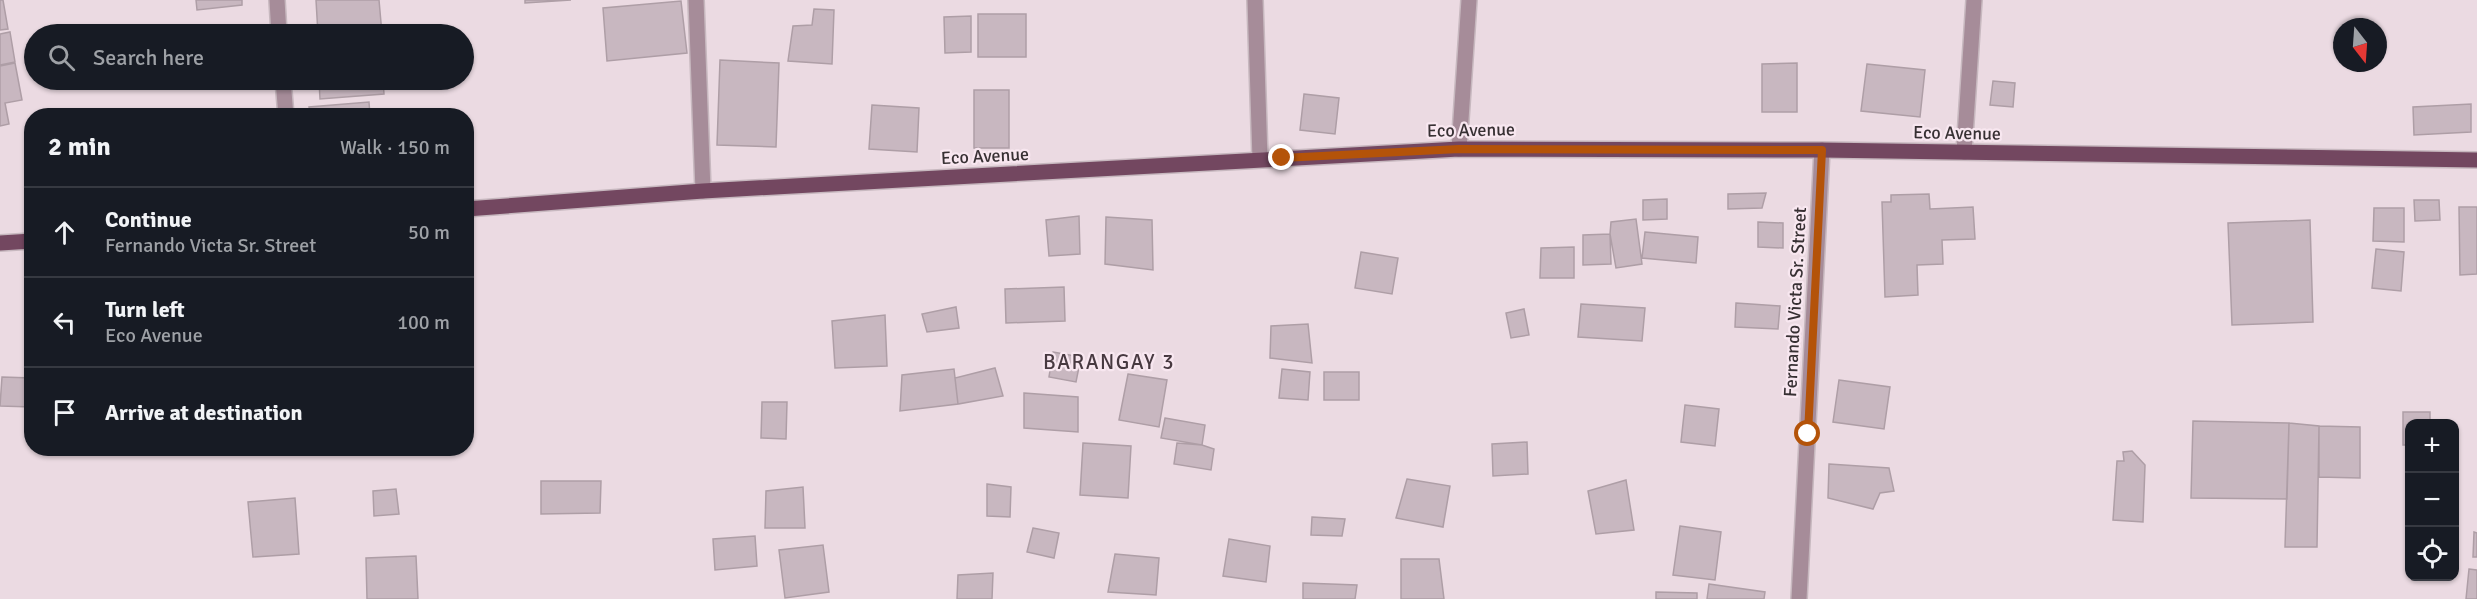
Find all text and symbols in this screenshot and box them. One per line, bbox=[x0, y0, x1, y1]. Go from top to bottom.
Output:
north arrow bbox=[2333, 18, 2387, 72]
search box bbox=[24, 24, 474, 90]
icon: search bbox=[45, 41, 78, 74]
text: Search here bbox=[93, 44, 204, 71]
street label: Eco Avenue bbox=[1427, 118, 1515, 142]
street label: Eco Avenue bbox=[1913, 121, 2001, 145]
text: 2 min bbox=[48, 131, 111, 163]
text: Walk · 150 m bbox=[340, 135, 450, 160]
street label: Eco Avenue bbox=[940, 143, 1030, 169]
route end bbox=[1268, 144, 1294, 170]
text: Continue bbox=[105, 206, 192, 233]
street label: Fernando Victa Sr. Street bbox=[1779, 206, 1811, 398]
icon: ahead bbox=[48, 216, 81, 249]
text: 50 m bbox=[408, 220, 450, 245]
text: Fernando Victa Sr. Street bbox=[105, 233, 316, 258]
text: Turn left bbox=[105, 296, 185, 323]
icon: left bbox=[48, 306, 81, 339]
text: 100 m bbox=[397, 310, 450, 335]
text: Eco Avenue bbox=[105, 323, 203, 348]
district label: BARANGAY 3 bbox=[1043, 349, 1175, 375]
icon: arrive bbox=[48, 396, 81, 429]
text: Arrive at destination bbox=[105, 399, 302, 426]
map controls bbox=[2405, 419, 2459, 581]
button: + bbox=[2405, 419, 2459, 473]
route start bbox=[1794, 420, 1820, 446]
button: − bbox=[2405, 473, 2459, 527]
button: locate bbox=[2405, 527, 2459, 581]

